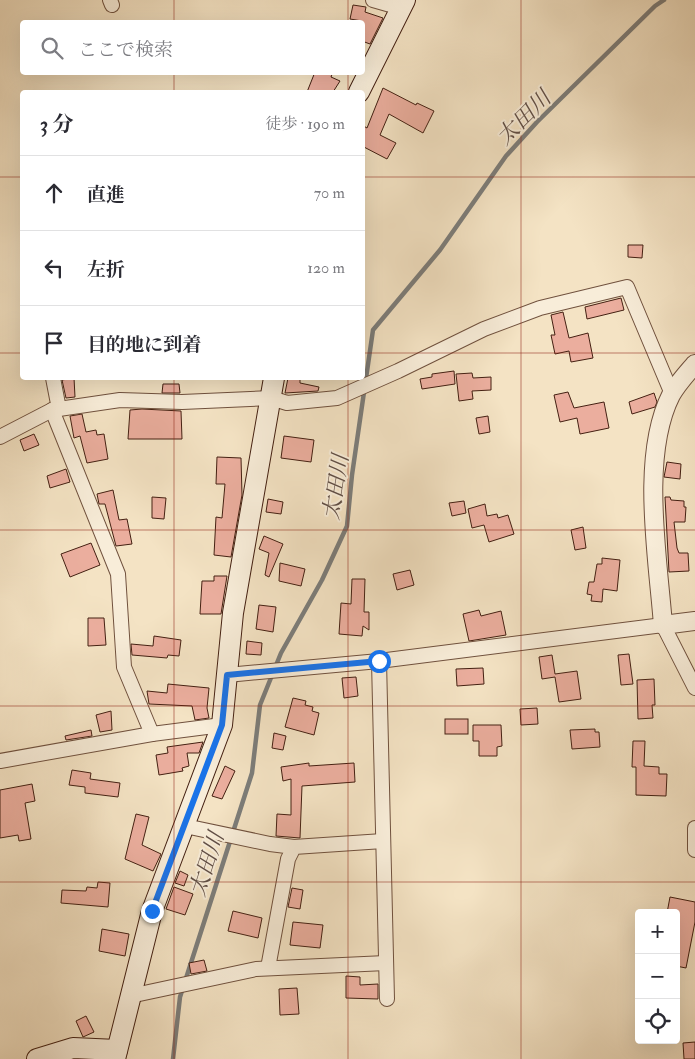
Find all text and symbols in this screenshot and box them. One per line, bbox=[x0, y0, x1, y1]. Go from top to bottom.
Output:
search box bbox=[20, 20, 365, 75]
icon: search bbox=[38, 34, 66, 62]
text: ここで検索 bbox=[78, 38, 173, 62]
water label: 太田川 bbox=[490, 83, 558, 151]
text: 3 分 bbox=[40, 111, 73, 138]
text: 徒歩 · 190 m bbox=[265, 114, 345, 134]
icon: ahead bbox=[40, 179, 68, 207]
text: 直進 bbox=[87, 183, 125, 207]
text: 70 m bbox=[314, 183, 345, 203]
icon: left bbox=[40, 254, 68, 282]
text: 左折 bbox=[87, 258, 125, 282]
text: 120 m bbox=[307, 258, 345, 278]
icon: arrive bbox=[40, 329, 68, 357]
text: 目的地に到着 bbox=[87, 333, 201, 357]
water label: 太田川 bbox=[317, 450, 355, 522]
route start bbox=[368, 650, 391, 673]
water label: 太田川 bbox=[183, 827, 231, 900]
route end bbox=[141, 900, 164, 923]
map controls bbox=[635, 909, 680, 1044]
button: + bbox=[635, 909, 680, 954]
button: − bbox=[635, 954, 680, 999]
button: locate bbox=[635, 999, 680, 1044]

